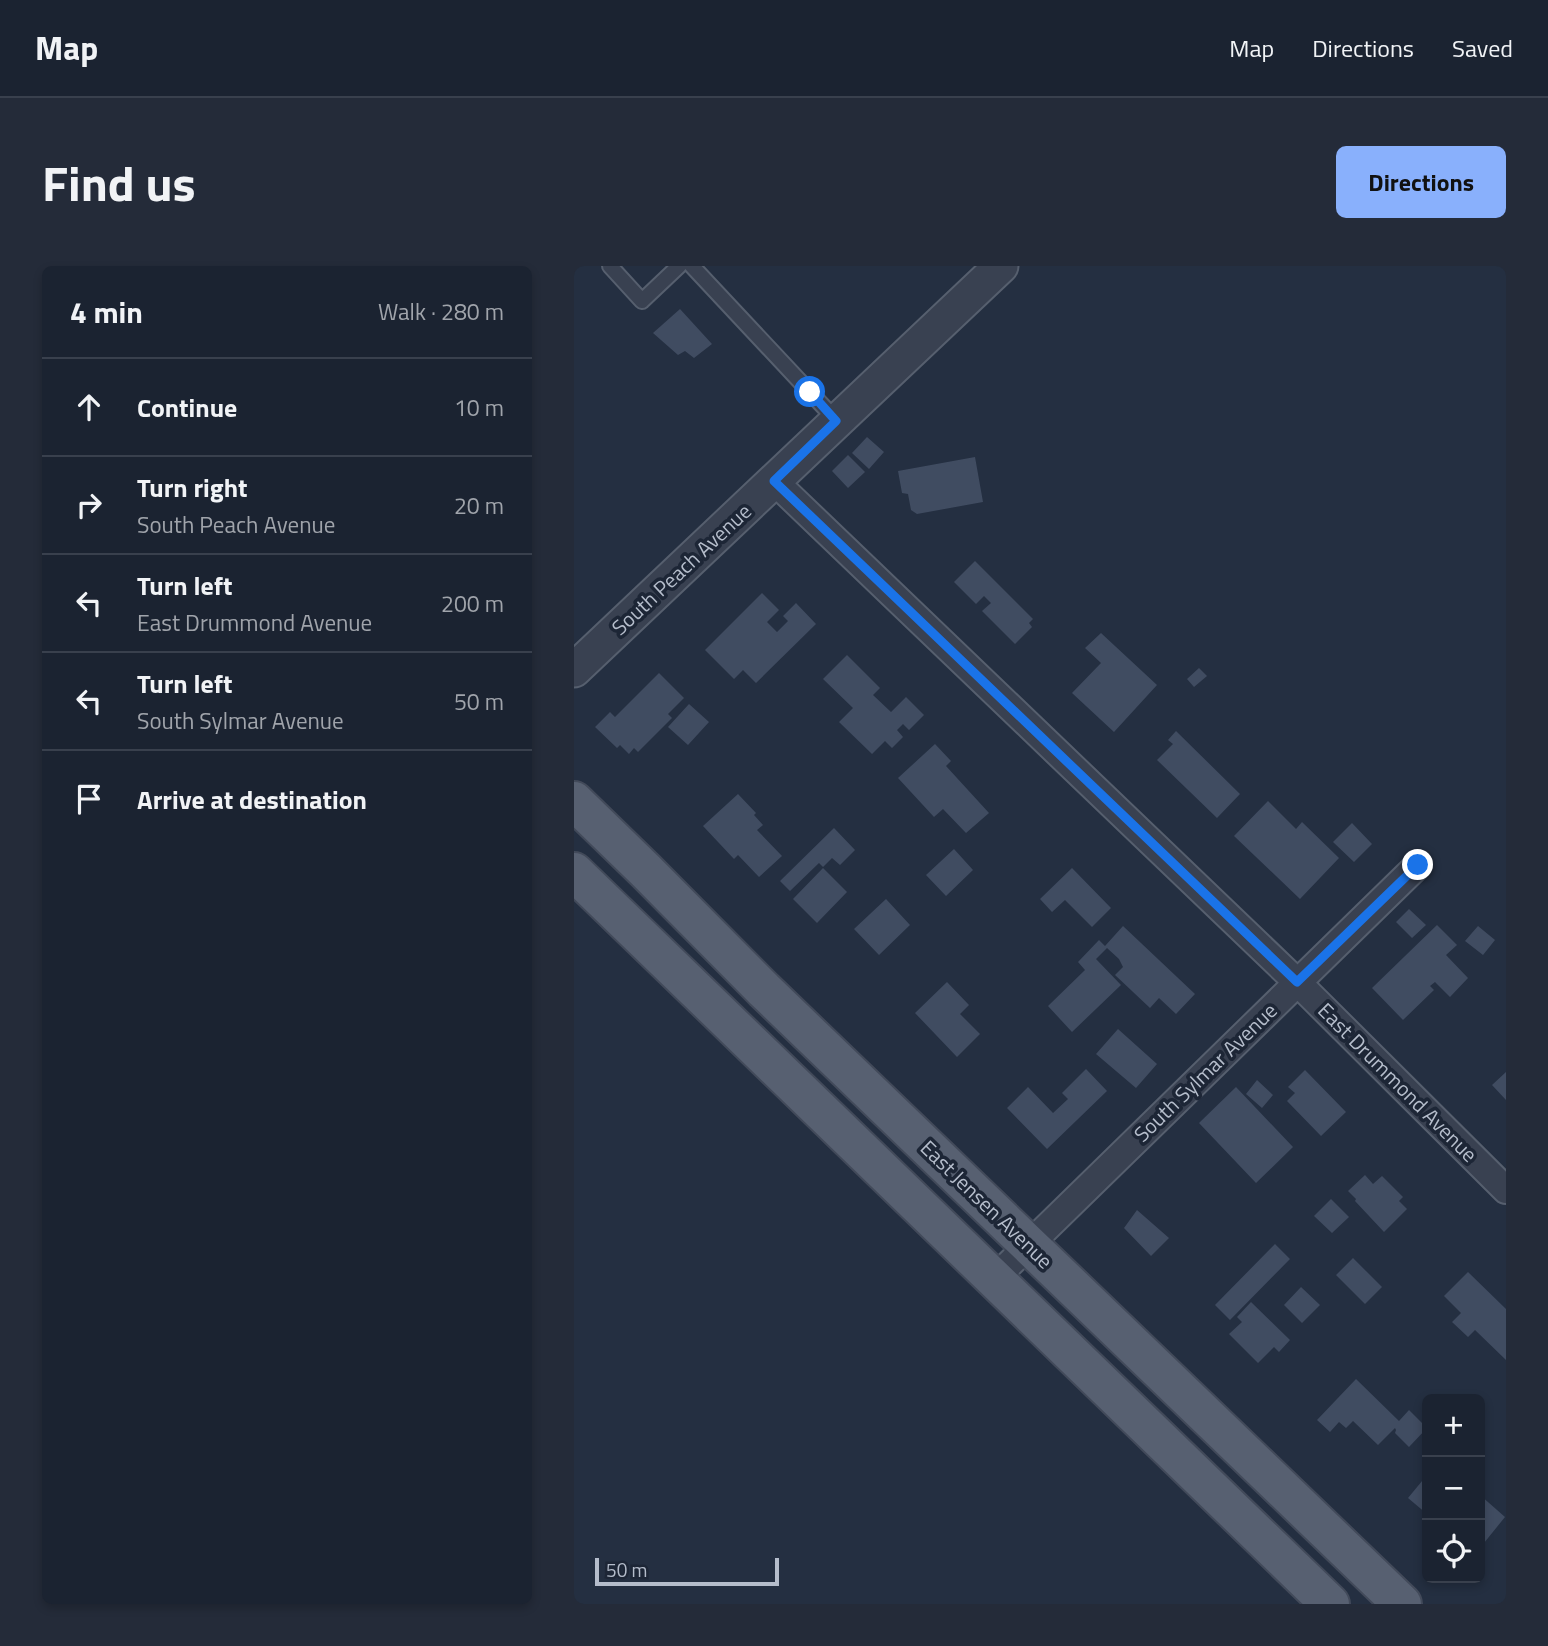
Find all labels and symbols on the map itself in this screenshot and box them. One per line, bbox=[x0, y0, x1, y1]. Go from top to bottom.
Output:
route start bbox=[794, 376, 825, 407]
street label: South Peach Avenue bbox=[604, 496, 758, 642]
route end bbox=[1402, 849, 1433, 880]
street label: South Sylmar Avenue bbox=[1126, 995, 1284, 1149]
street label: East Drummond Avenue bbox=[1311, 995, 1485, 1169]
street label: East Jensen Avenue bbox=[913, 1132, 1061, 1276]
scale bar bbox=[595, 1555, 779, 1587]

